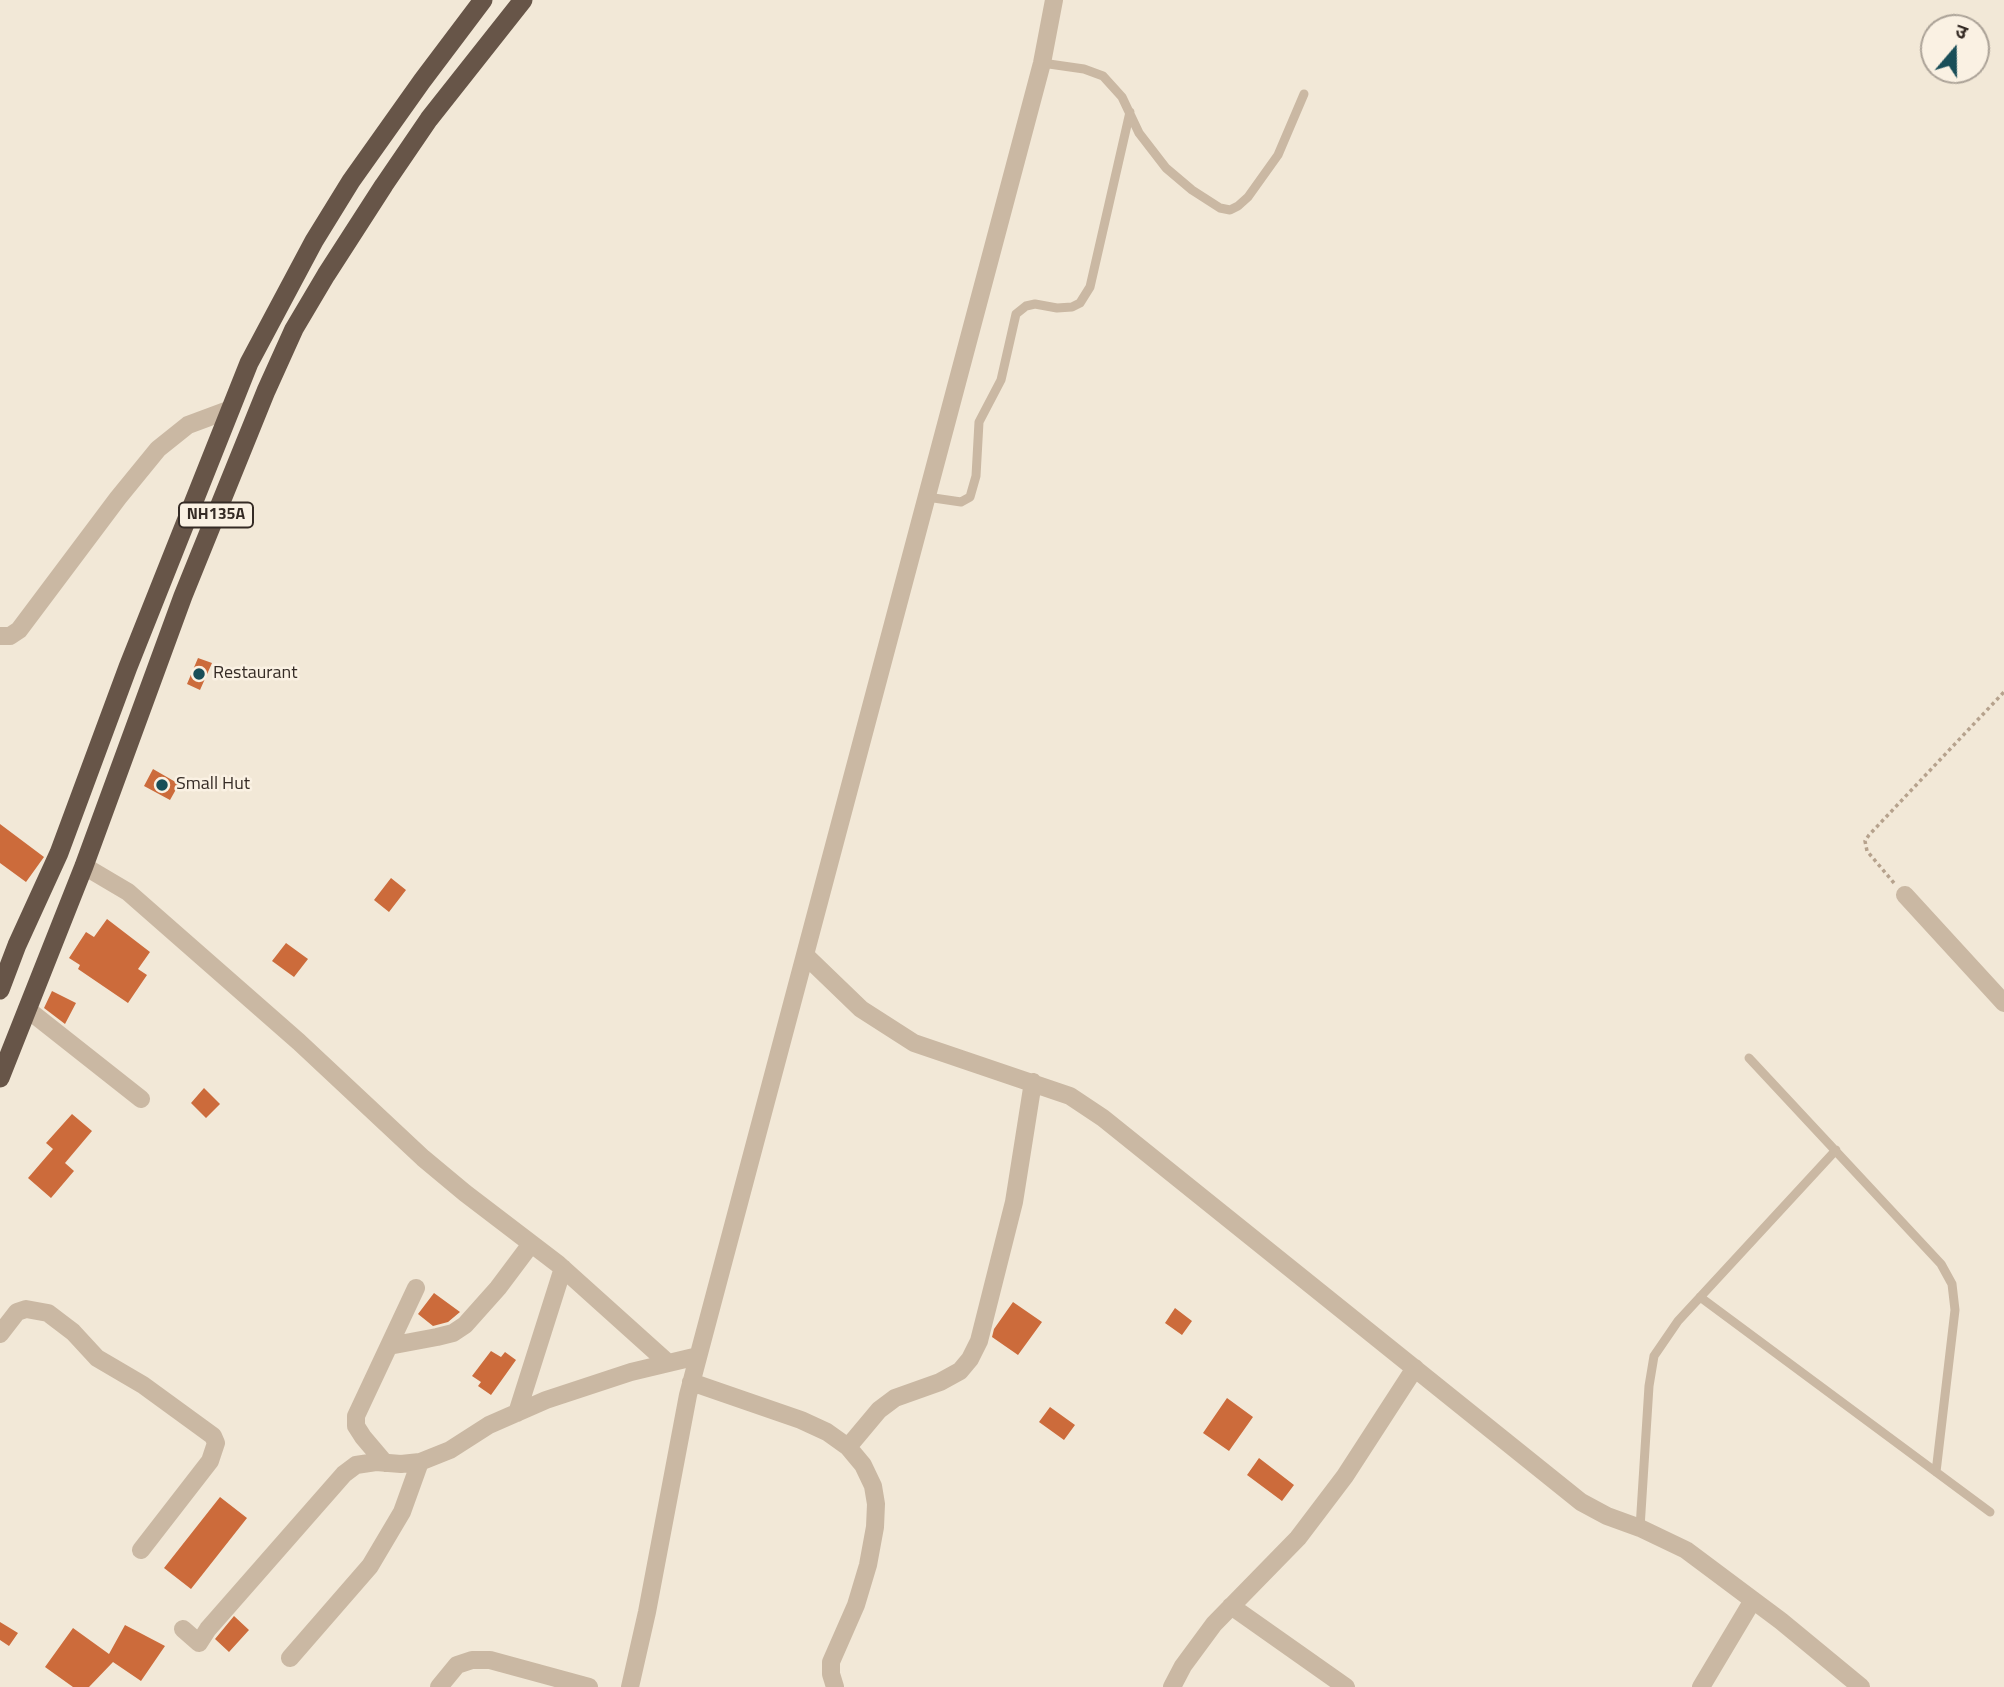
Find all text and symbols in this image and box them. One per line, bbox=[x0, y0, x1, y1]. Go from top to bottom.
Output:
north arrow bbox=[1920, 14, 1990, 84]
text: उ bbox=[1951, 15, 1972, 46]
road number: NH135A bbox=[179, 502, 253, 528]
place label: Restaurant bbox=[213, 663, 297, 685]
marker: Restaurant bbox=[191, 666, 207, 682]
place label: Small Hut bbox=[176, 774, 250, 796]
marker: Small Hut bbox=[154, 777, 170, 793]

